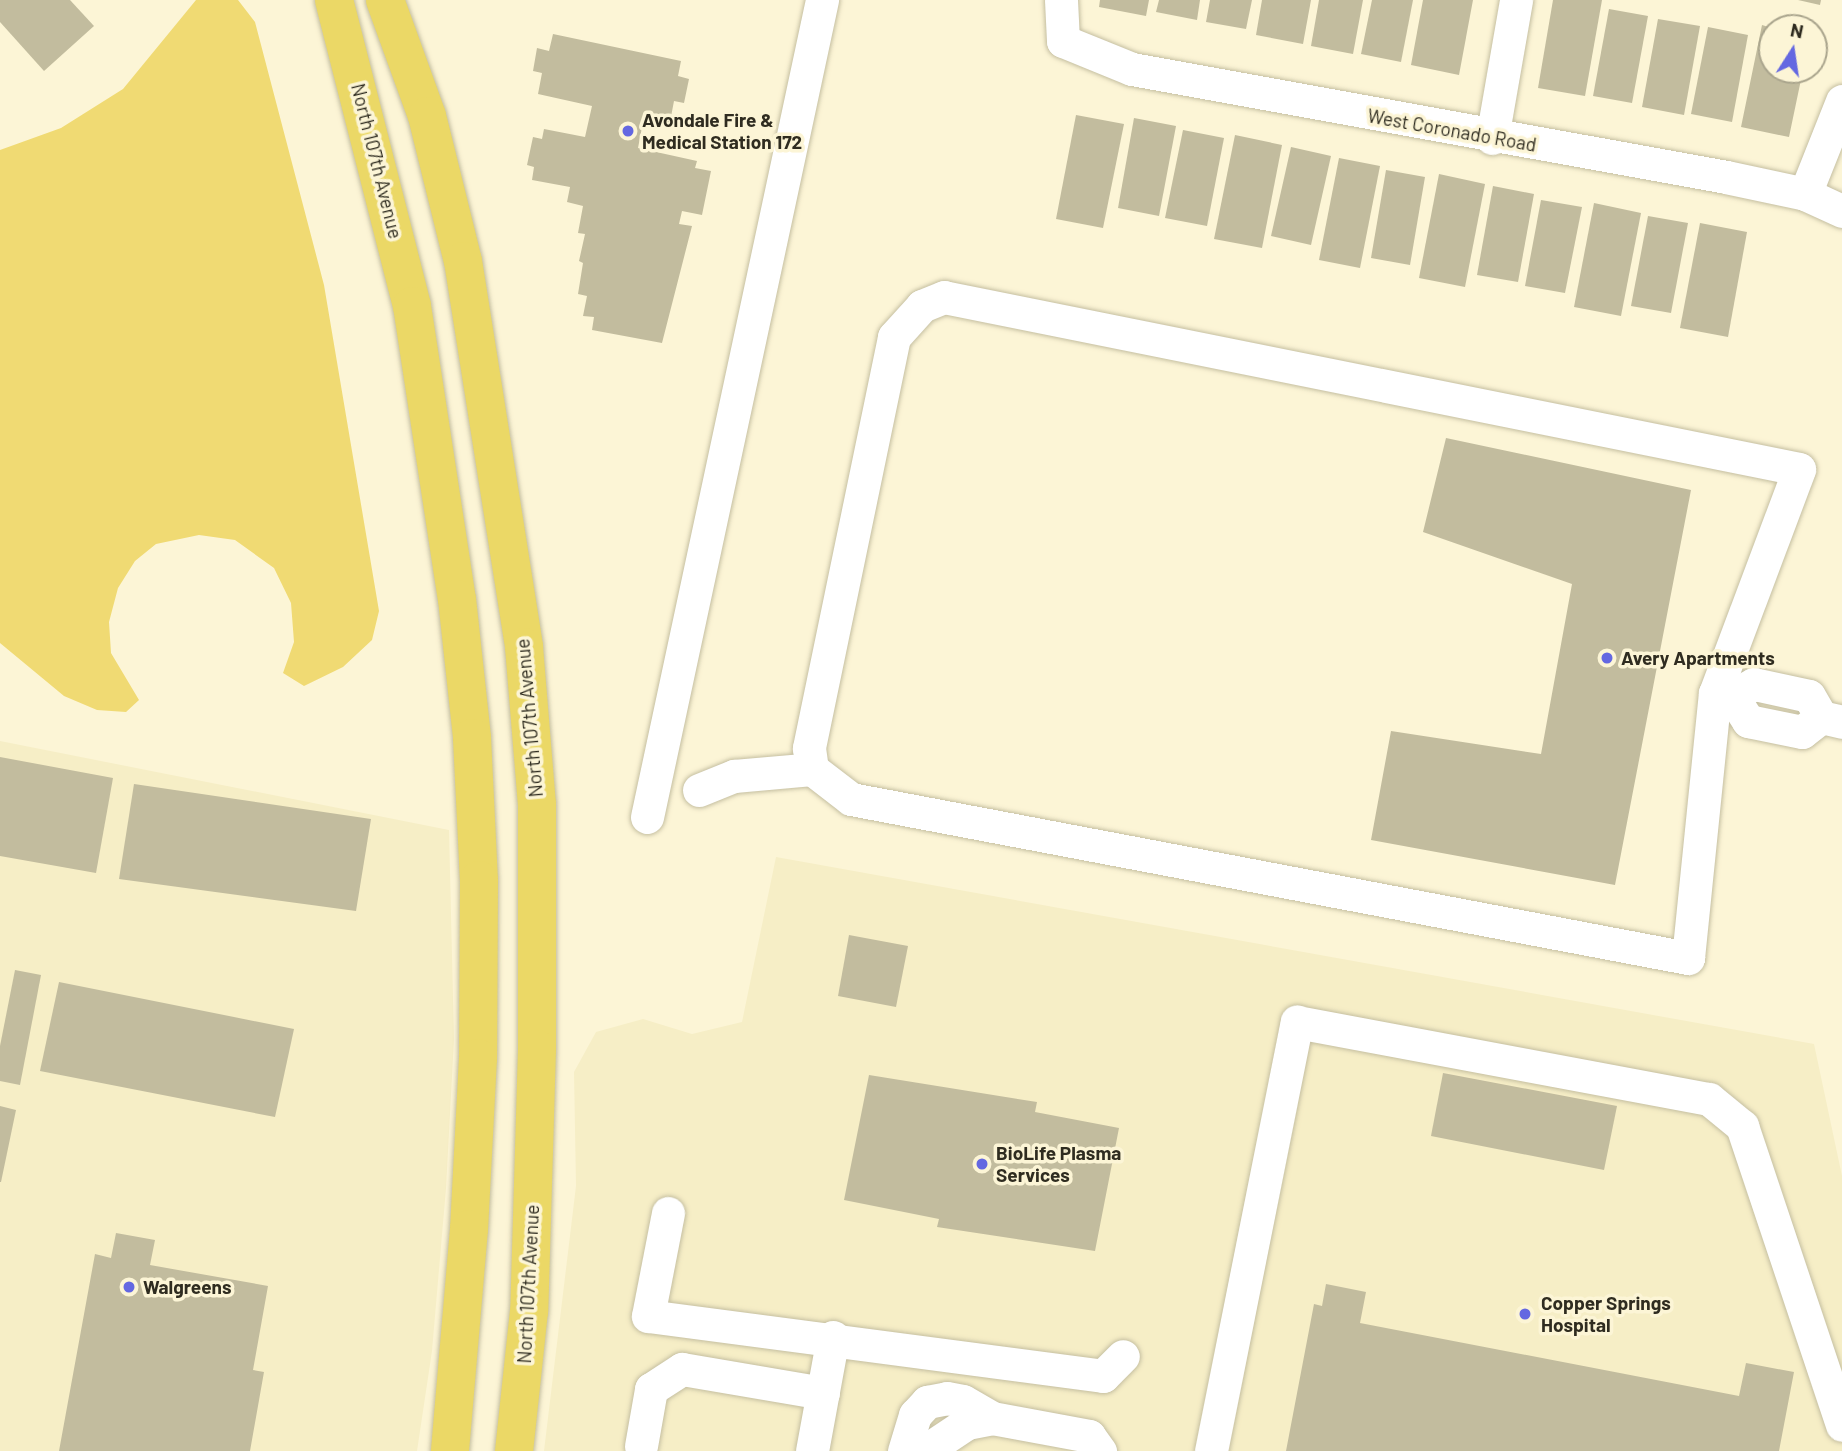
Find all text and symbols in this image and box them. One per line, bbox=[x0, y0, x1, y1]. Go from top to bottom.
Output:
north arrow bbox=[1758, 14, 1828, 84]
text: N bbox=[1788, 17, 1806, 42]
street label: North 107th Avenue bbox=[347, 81, 407, 241]
street label: West Coronado Road bbox=[1366, 104, 1538, 156]
place label: Avondale Fire & Medical Station 172 bbox=[642, 109, 802, 153]
marker: Avondale Fire & Medical Station 172 bbox=[620, 123, 636, 139]
street label: North 107th Avenue bbox=[511, 638, 547, 798]
place label: Avery Apartments bbox=[1621, 647, 1775, 669]
marker: Avery Apartments bbox=[1599, 650, 1615, 666]
place label: BioLife Plasma Services bbox=[996, 1142, 1121, 1186]
marker: BioLife Plasma Services bbox=[974, 1156, 990, 1172]
street label: North 107th Avenue bbox=[512, 1204, 544, 1364]
place label: Walgreens bbox=[143, 1276, 231, 1298]
marker: Walgreens bbox=[121, 1279, 137, 1295]
place label: Copper Springs Hospital bbox=[1541, 1292, 1671, 1336]
marker: Copper Springs Hospital bbox=[1515, 1304, 1535, 1324]

